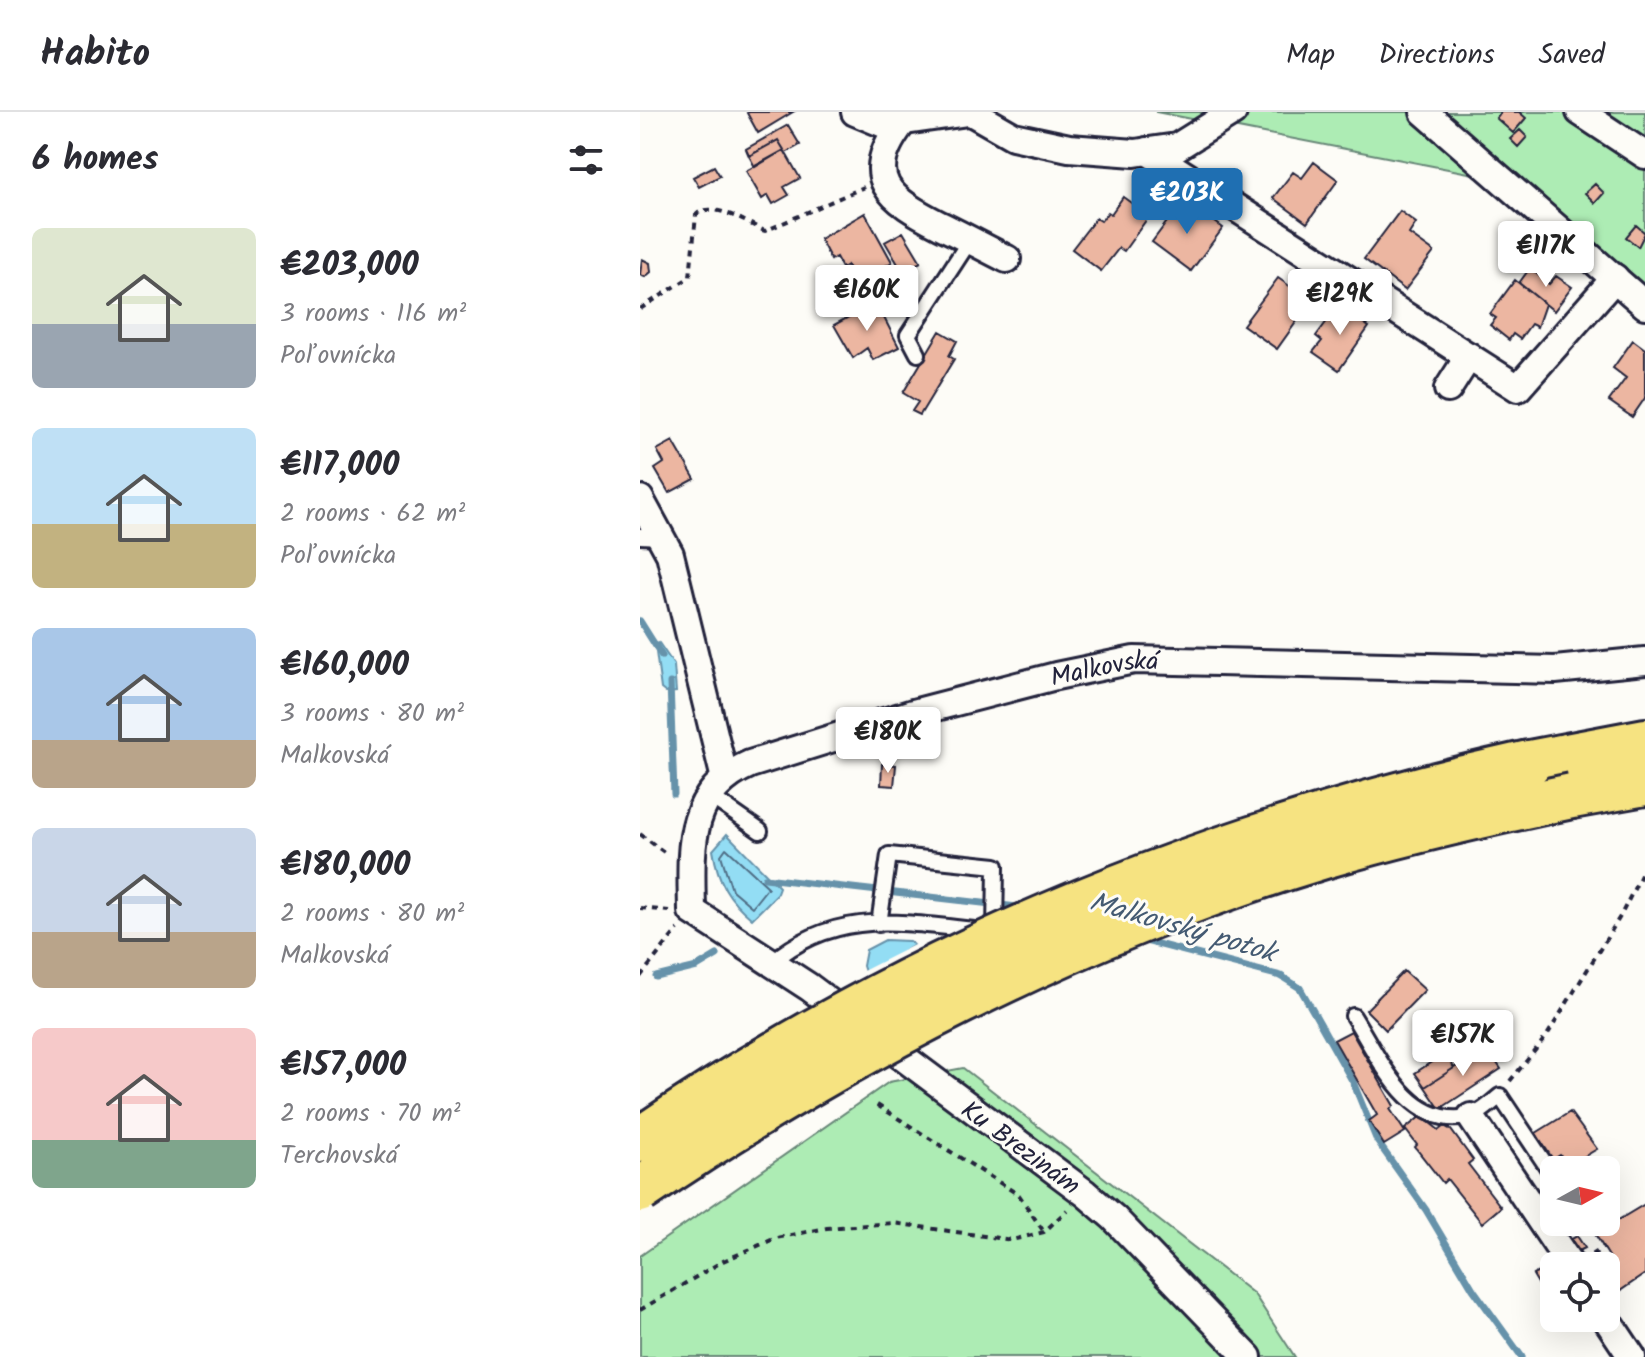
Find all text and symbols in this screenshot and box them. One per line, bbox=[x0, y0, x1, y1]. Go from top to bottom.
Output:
text: Habito bbox=[40, 25, 150, 85]
text: Map bbox=[1286, 33, 1335, 78]
text: Directions bbox=[1379, 33, 1495, 78]
text: Saved bbox=[1539, 33, 1605, 78]
text: 6 homes bbox=[32, 133, 158, 187]
icon: filters bbox=[564, 138, 608, 182]
pin: €203K bbox=[1131, 168, 1243, 236]
text: €203K bbox=[1150, 173, 1224, 215]
pin: €117K bbox=[1490, 221, 1602, 289]
text: €117K bbox=[1516, 226, 1576, 268]
text: €203,000 bbox=[280, 239, 419, 293]
icon: home bbox=[96, 260, 192, 356]
pin: €160K bbox=[811, 265, 923, 333]
pin: €129K bbox=[1284, 269, 1396, 337]
text: €160K bbox=[833, 270, 901, 312]
text: €129K bbox=[1306, 274, 1374, 316]
text: 3 rooms · 116 m² bbox=[280, 293, 466, 335]
text: Poľovnícka bbox=[280, 335, 396, 377]
text: €117,000 bbox=[280, 439, 399, 493]
icon: home bbox=[96, 460, 192, 556]
text: 2 rooms · 62 m² bbox=[280, 493, 465, 535]
text: Poľovnícka bbox=[280, 535, 396, 577]
text: €160,000 bbox=[280, 639, 409, 693]
street label: Malkovská bbox=[1047, 641, 1162, 700]
icon: home bbox=[96, 660, 192, 756]
text: 3 rooms · 80 m² bbox=[280, 693, 464, 735]
pin: €180K bbox=[832, 707, 944, 775]
text: €180K bbox=[854, 712, 922, 754]
text: Malkovská bbox=[280, 735, 390, 777]
text: €180,000 bbox=[280, 839, 411, 893]
icon: home bbox=[96, 860, 192, 956]
water label: Malkovský potok bbox=[1084, 880, 1284, 978]
text: 2 rooms · 80 m² bbox=[280, 893, 464, 935]
text: Malkovská bbox=[280, 935, 390, 977]
pin: €157K bbox=[1407, 1010, 1519, 1078]
text: €157K bbox=[1430, 1015, 1496, 1057]
text: €157,000 bbox=[280, 1039, 406, 1093]
icon: home bbox=[96, 1060, 192, 1156]
street label: Ku Brezinám bbox=[951, 1091, 1089, 1207]
text: 2 rooms · 70 m² bbox=[280, 1093, 461, 1135]
text: Terchovská bbox=[280, 1135, 398, 1177]
north arrow bbox=[1540, 1156, 1620, 1236]
map controls bbox=[1540, 1156, 1620, 1332]
button: locate bbox=[1540, 1252, 1620, 1332]

